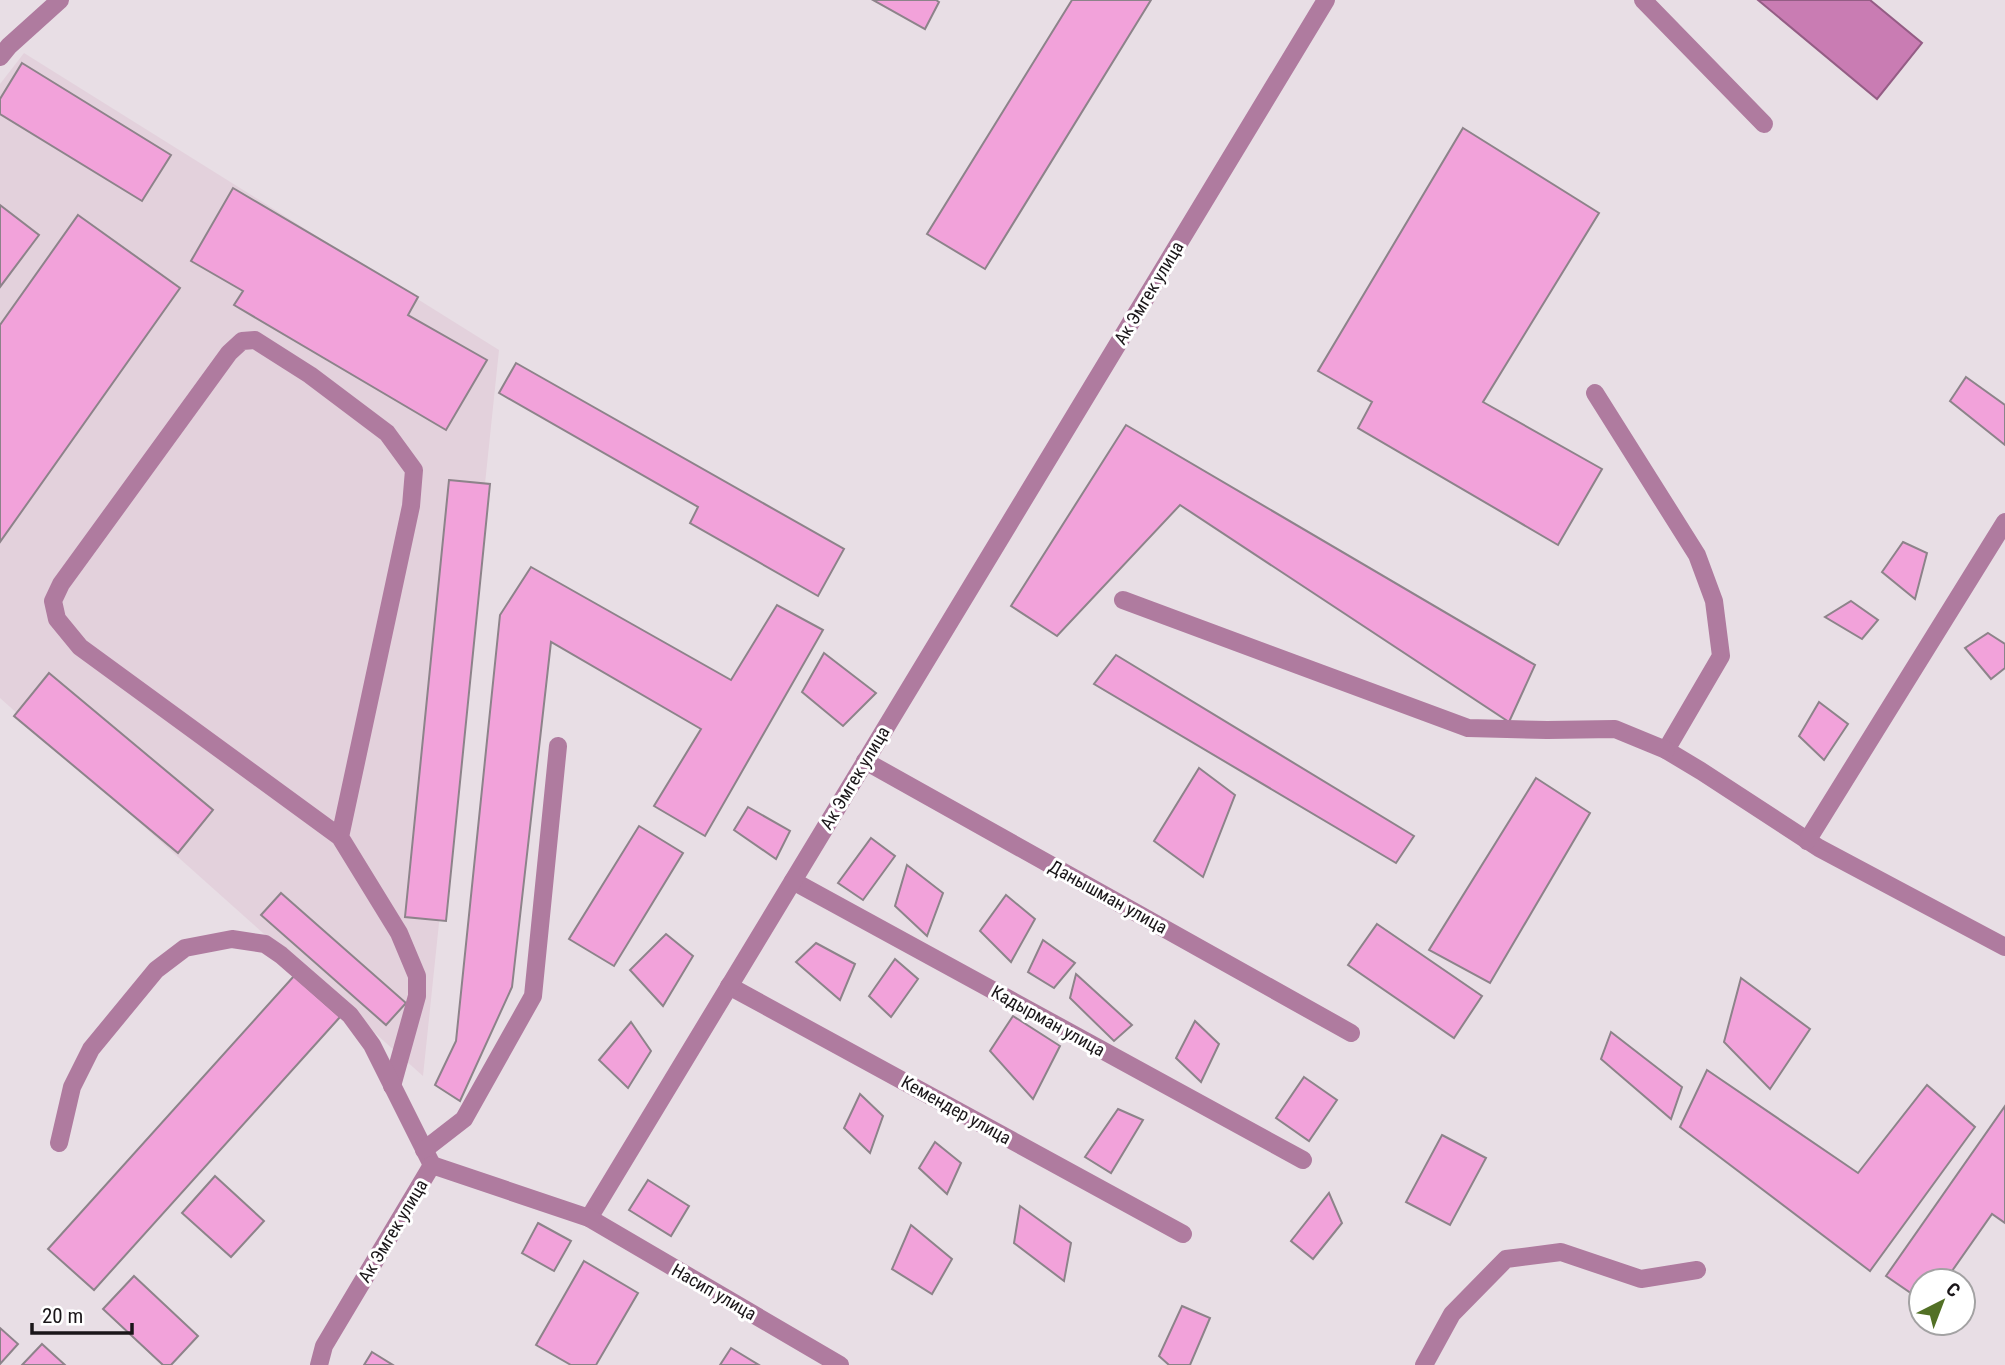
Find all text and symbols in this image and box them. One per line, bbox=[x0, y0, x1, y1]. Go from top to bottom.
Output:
street label: Ак Эмгек улица bbox=[1110, 237, 1188, 348]
street label: Ак Эмгек улица bbox=[816, 722, 894, 833]
street label: Данышман улица bbox=[1046, 855, 1171, 938]
street label: Кадырман улица bbox=[988, 981, 1109, 1060]
street label: Кемендер улица bbox=[898, 1071, 1015, 1148]
street label: Ак Эмгек улица bbox=[354, 1175, 432, 1286]
street label: Насип улица bbox=[668, 1259, 760, 1324]
north arrow bbox=[1907, 1267, 1977, 1337]
text: С bbox=[1941, 1278, 1965, 1302]
scale bar bbox=[32, 1292, 131, 1336]
text: 20 m bbox=[42, 1304, 83, 1328]

